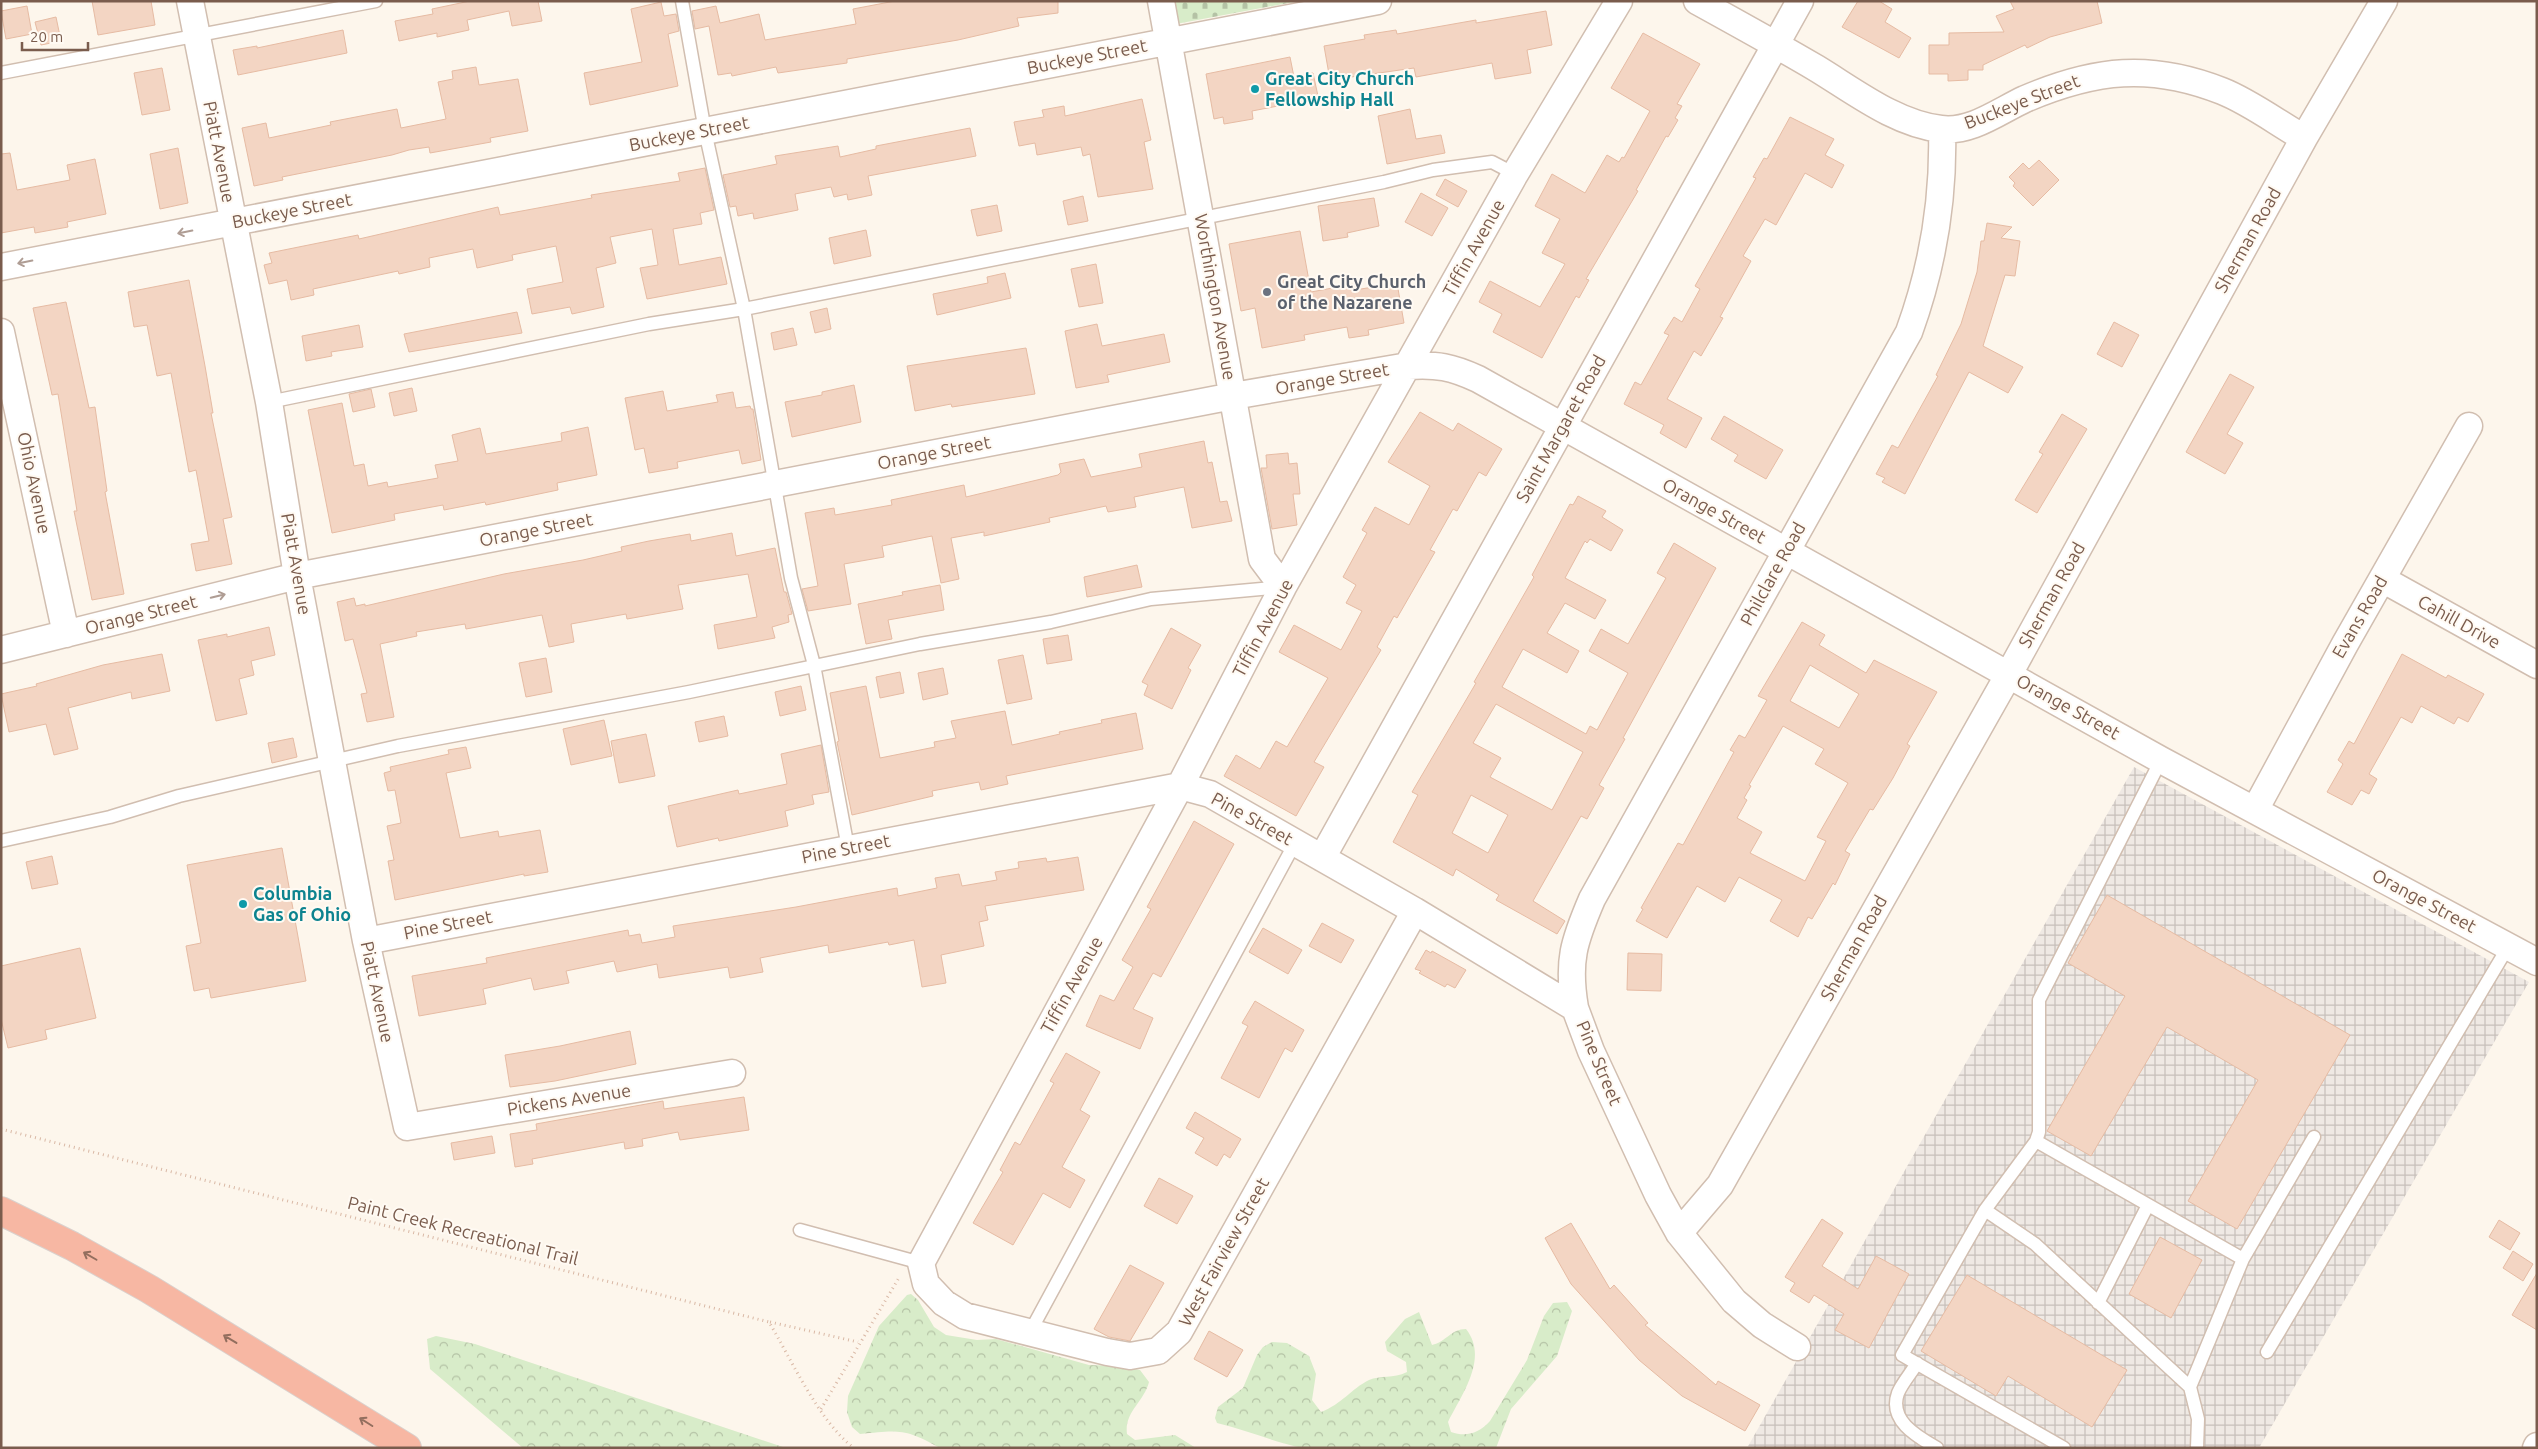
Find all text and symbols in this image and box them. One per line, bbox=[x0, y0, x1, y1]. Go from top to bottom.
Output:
scale bar bbox=[22, 20, 89, 52]
text: 20 m bbox=[30, 28, 63, 45]
street label: Buckeye Street bbox=[1025, 35, 1148, 77]
place label: Great City Church Fellowship Hall bbox=[1265, 68, 1414, 109]
street label: Buckeye Street bbox=[1961, 70, 2082, 132]
marker: Great City Church Fellowship Hall bbox=[1249, 83, 1261, 95]
street label: Piatt Avenue bbox=[200, 99, 240, 204]
street label: Buckeye Street bbox=[627, 112, 750, 154]
street label: Sherman Road bbox=[2210, 183, 2284, 296]
street label: Buckeye Street bbox=[230, 189, 353, 231]
street label: Tiffin Avenue bbox=[1438, 195, 1508, 300]
street label: Worthington Avenue bbox=[1191, 212, 1240, 382]
one-way arrow bbox=[177, 227, 193, 237]
one-way arrow bbox=[17, 258, 33, 268]
place label: Great City Church of the Nazarene bbox=[1277, 271, 1426, 312]
marker: Great City Church of the Nazarene bbox=[1261, 286, 1273, 298]
street label: Saint Margaret Road bbox=[1511, 351, 1609, 506]
street label: Orange Street bbox=[1273, 358, 1390, 398]
street label: Ohio Avenue bbox=[14, 430, 56, 536]
street label: Orange Street bbox=[875, 431, 992, 473]
street label: Orange Street bbox=[1659, 474, 1770, 547]
street label: Orange Street bbox=[477, 508, 594, 550]
street label: Piatt Avenue bbox=[278, 511, 316, 616]
street label: Philclare Road bbox=[1736, 518, 1809, 629]
street label: Sherman Road bbox=[2014, 538, 2088, 651]
street label: Evans Road bbox=[2328, 572, 2391, 661]
street label: Tiffin Avenue bbox=[1228, 575, 1296, 680]
street label: Orange Street bbox=[83, 590, 199, 638]
street label: Cahill Drive bbox=[2415, 590, 2504, 652]
one-way arrow bbox=[210, 591, 226, 600]
street label: Orange Street bbox=[2013, 670, 2124, 743]
street label: Pine Street bbox=[1208, 788, 1297, 849]
street label: Pine Street bbox=[800, 830, 892, 866]
street label: Orange Street bbox=[2369, 864, 2480, 936]
place label: Columbia Gas of Ohio bbox=[253, 883, 351, 924]
street label: Sherman Road bbox=[1816, 891, 1890, 1004]
marker: Columbia Gas of Ohio bbox=[237, 898, 249, 910]
street label: Pine Street bbox=[402, 906, 494, 942]
street label: Tiffin Avenue bbox=[1036, 932, 1106, 1037]
street label: Piatt Avenue bbox=[357, 939, 398, 1044]
street label: Pine Street bbox=[1573, 1017, 1627, 1108]
street label: Pickens Avenue bbox=[506, 1079, 632, 1119]
street label: West Fairview Street bbox=[1174, 1174, 1272, 1329]
street label: Paint Creek Recreational Trail bbox=[346, 1192, 581, 1268]
one-way arrow bbox=[84, 1251, 98, 1261]
one-way arrow bbox=[224, 1334, 238, 1344]
one-way arrow bbox=[359, 1417, 373, 1427]

